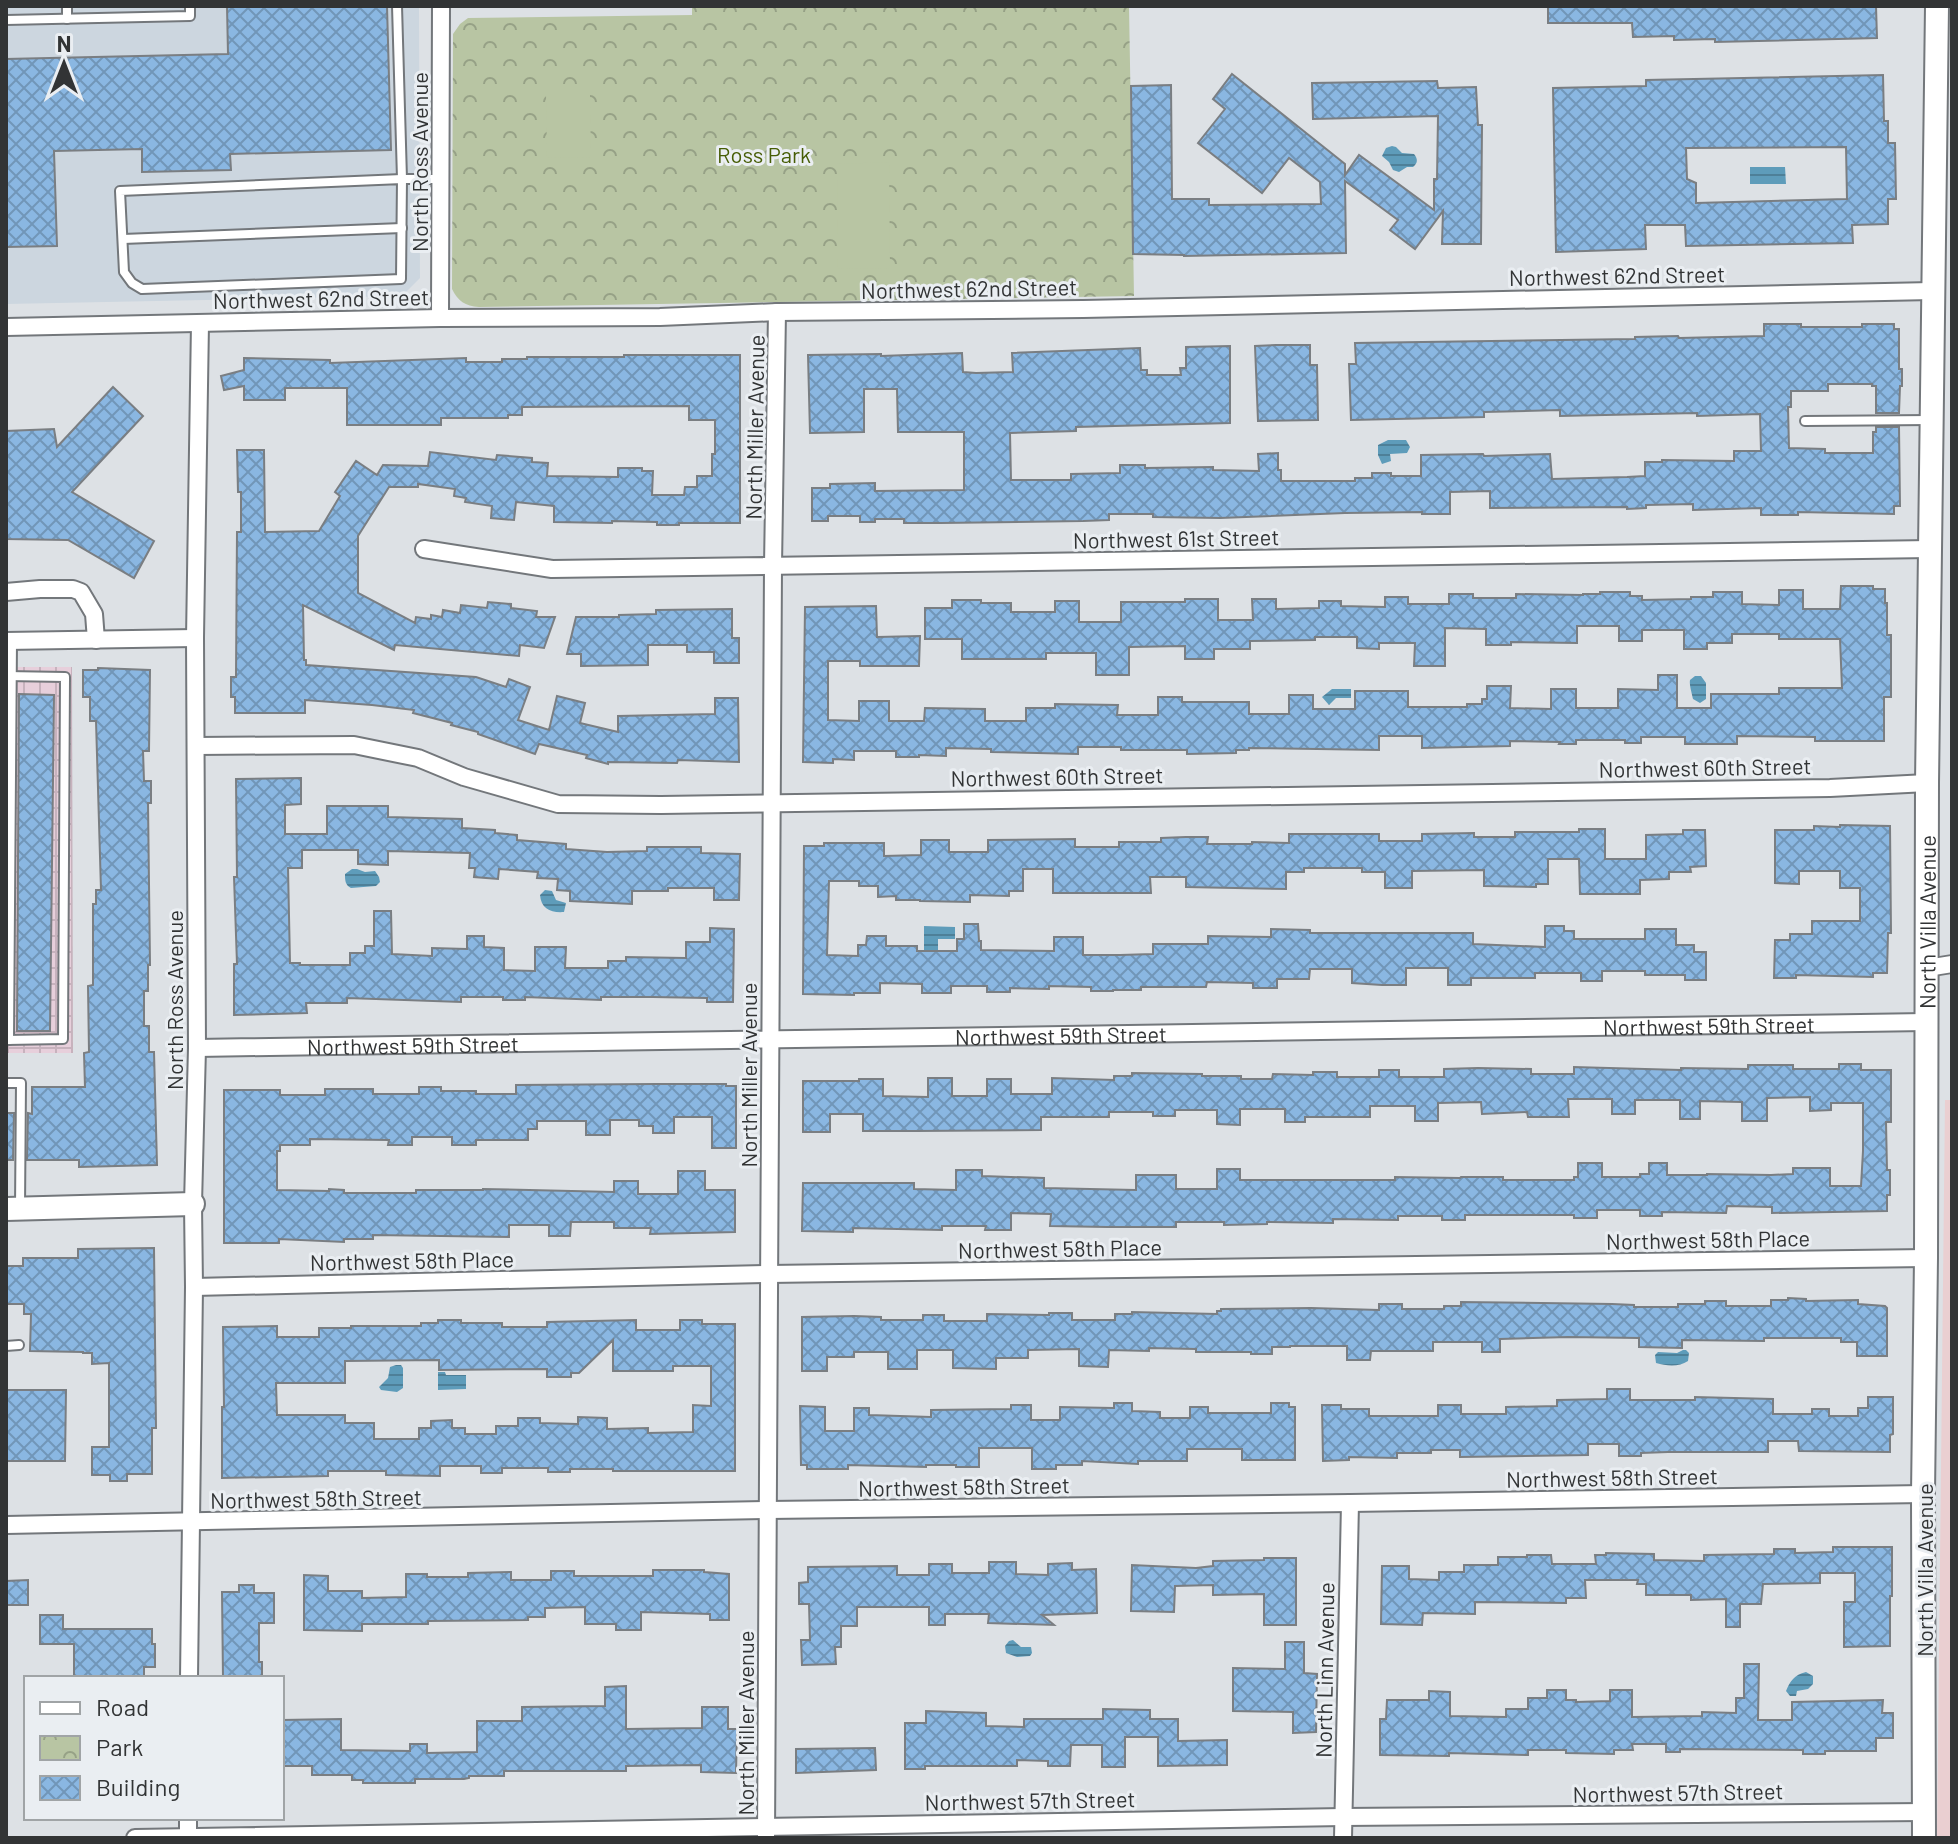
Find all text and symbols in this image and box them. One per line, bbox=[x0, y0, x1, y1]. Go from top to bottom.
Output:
north arrow bbox=[24, 24, 104, 104]
text: N bbox=[57, 30, 71, 56]
street label: North Ross Avenue bbox=[406, 72, 432, 252]
park label: Ross Park bbox=[717, 141, 811, 167]
street label: Northwest 62nd Street bbox=[1509, 260, 1725, 290]
street label: Northwest 62nd Street bbox=[861, 273, 1077, 303]
street label: Northwest 62nd Street bbox=[213, 283, 429, 313]
street label: North Miller Avenue bbox=[739, 334, 769, 520]
street label: Northwest 61st Street bbox=[1073, 523, 1279, 553]
street label: Northwest 60th Street bbox=[1598, 752, 1812, 782]
street label: Northwest 60th Street bbox=[950, 761, 1164, 791]
street label: North Villa Avenue bbox=[1914, 835, 1940, 1009]
street label: North Ross Avenue bbox=[161, 910, 187, 1090]
street label: North Miller Avenue bbox=[735, 983, 761, 1167]
street label: Northwest 59th Street bbox=[1603, 1011, 1815, 1040]
street label: Northwest 59th Street bbox=[955, 1020, 1167, 1050]
street label: Northwest 59th Street bbox=[307, 1030, 519, 1059]
street label: Northwest 58th Place bbox=[1606, 1224, 1810, 1254]
street label: Northwest 58th Place bbox=[958, 1233, 1162, 1263]
street label: Northwest 58th Place bbox=[310, 1245, 514, 1275]
street label: Northwest 58th Street bbox=[1506, 1462, 1718, 1492]
street label: Northwest 58th Street bbox=[858, 1471, 1070, 1501]
street label: Northwest 58th Street bbox=[210, 1483, 422, 1513]
street label: North Villa Avenue bbox=[1911, 1483, 1937, 1657]
street label: North Linn Avenue bbox=[1309, 1582, 1339, 1758]
street label: North Miller Avenue bbox=[732, 1631, 758, 1815]
legend bbox=[24, 1676, 284, 1820]
text: Road bbox=[96, 1692, 149, 1721]
text: Park bbox=[96, 1732, 143, 1761]
text: Building bbox=[96, 1772, 180, 1801]
street label: Northwest 57th Street bbox=[1572, 1777, 1784, 1807]
street label: Northwest 57th Street bbox=[924, 1785, 1136, 1815]

